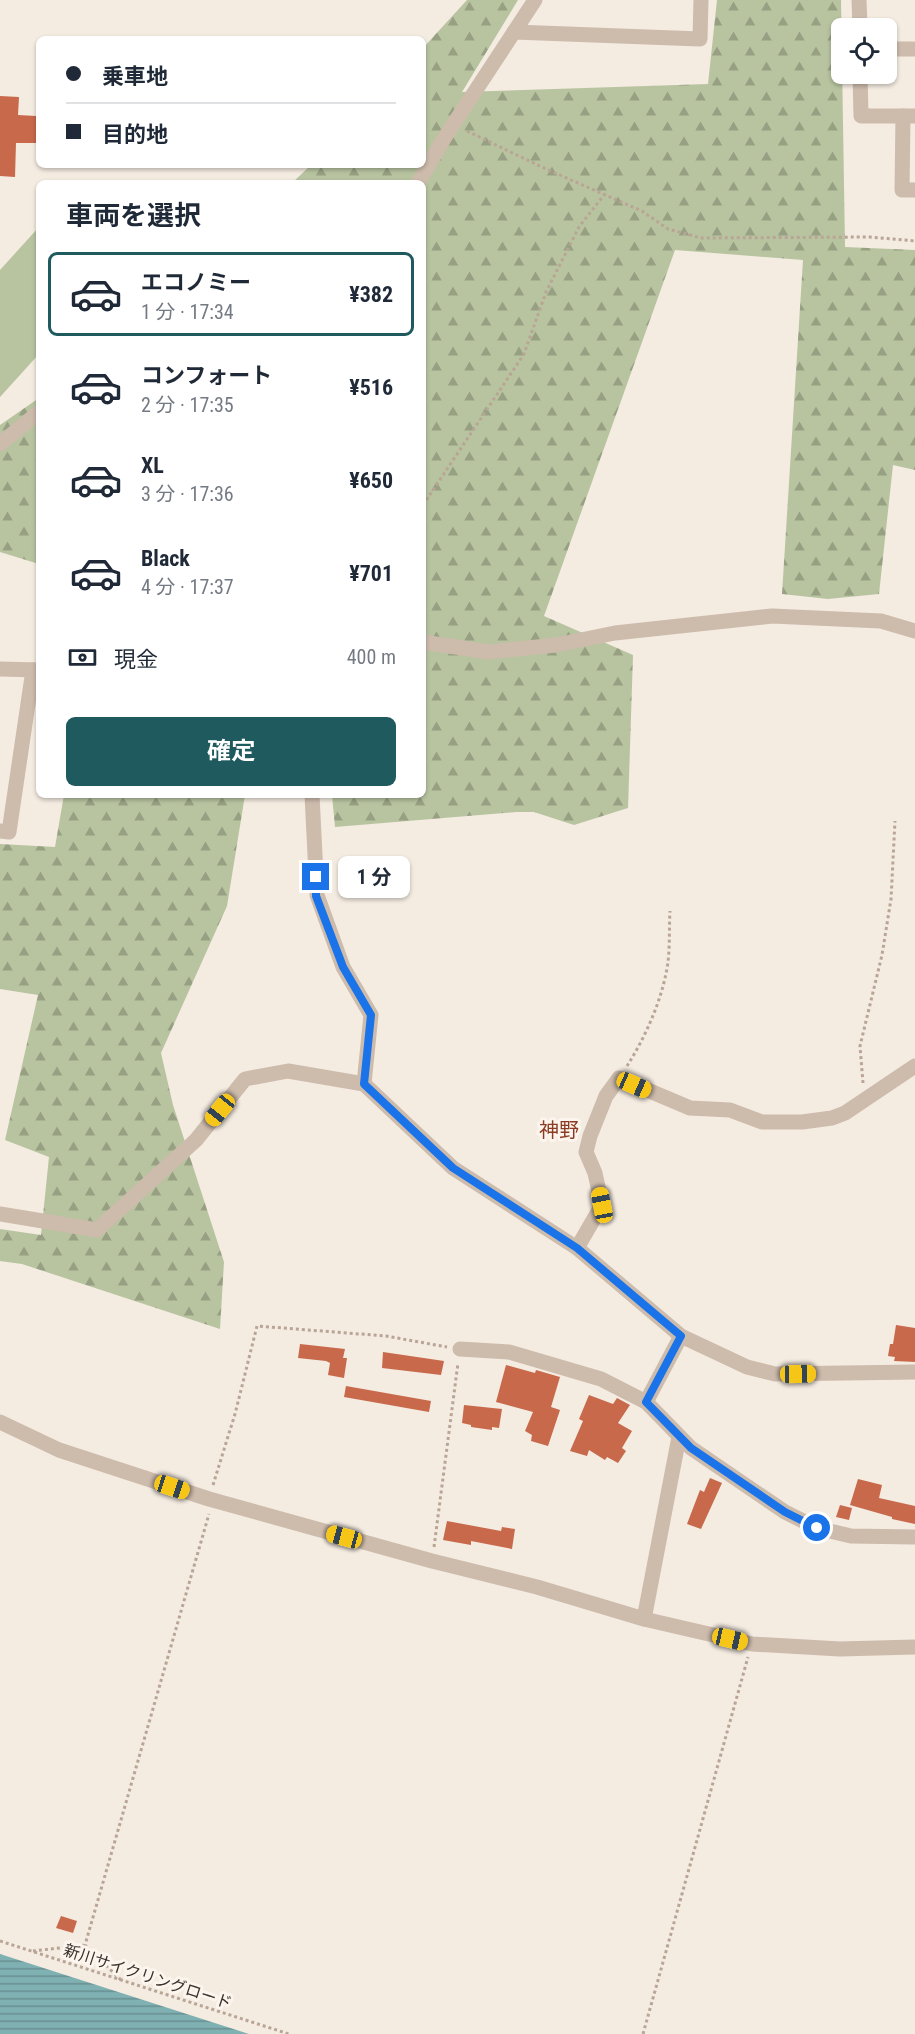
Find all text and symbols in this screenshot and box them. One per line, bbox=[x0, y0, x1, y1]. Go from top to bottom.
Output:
map controls bbox=[831, 18, 897, 84]
button: locate bbox=[831, 18, 897, 84]
text: 乗車地 bbox=[102, 64, 168, 89]
text: 目的地 bbox=[102, 122, 168, 147]
text: 車両を選択 bbox=[66, 200, 201, 232]
icon: car bbox=[69, 267, 123, 321]
text: エコノミー bbox=[141, 270, 251, 295]
text: ¥382 bbox=[349, 282, 393, 307]
text: 1 分 · 17:34 bbox=[141, 300, 234, 324]
icon: car bbox=[69, 360, 123, 414]
text: コンフォート bbox=[141, 363, 272, 388]
text: ¥516 bbox=[349, 375, 393, 400]
text: 2 分 · 17:35 bbox=[141, 393, 234, 417]
icon: car bbox=[69, 453, 123, 507]
text: XL bbox=[141, 453, 164, 478]
text: ¥650 bbox=[349, 468, 393, 493]
text: 3 分 · 17:36 bbox=[141, 482, 234, 506]
icon: car bbox=[69, 546, 123, 600]
text: Black bbox=[141, 546, 190, 571]
text: ¥701 bbox=[349, 561, 393, 586]
text: 4 分 · 17:37 bbox=[141, 575, 234, 599]
icon: cash bbox=[66, 641, 99, 674]
text: 400 m bbox=[347, 645, 396, 669]
text: 現金 bbox=[114, 647, 158, 672]
button: 確定 bbox=[66, 717, 396, 786]
callout: 1 分 bbox=[337, 856, 409, 898]
route end bbox=[302, 863, 329, 890]
text: 1 分 bbox=[357, 865, 391, 889]
car bbox=[614, 1069, 654, 1101]
car bbox=[202, 1090, 238, 1130]
district label: 神野 bbox=[539, 1118, 579, 1142]
car bbox=[590, 1186, 614, 1224]
car bbox=[780, 1365, 816, 1383]
car bbox=[152, 1473, 192, 1501]
route start bbox=[803, 1514, 830, 1541]
car bbox=[324, 1524, 364, 1550]
car bbox=[710, 1626, 750, 1652]
street label: 新川サイクリングロード bbox=[61, 1940, 234, 2013]

